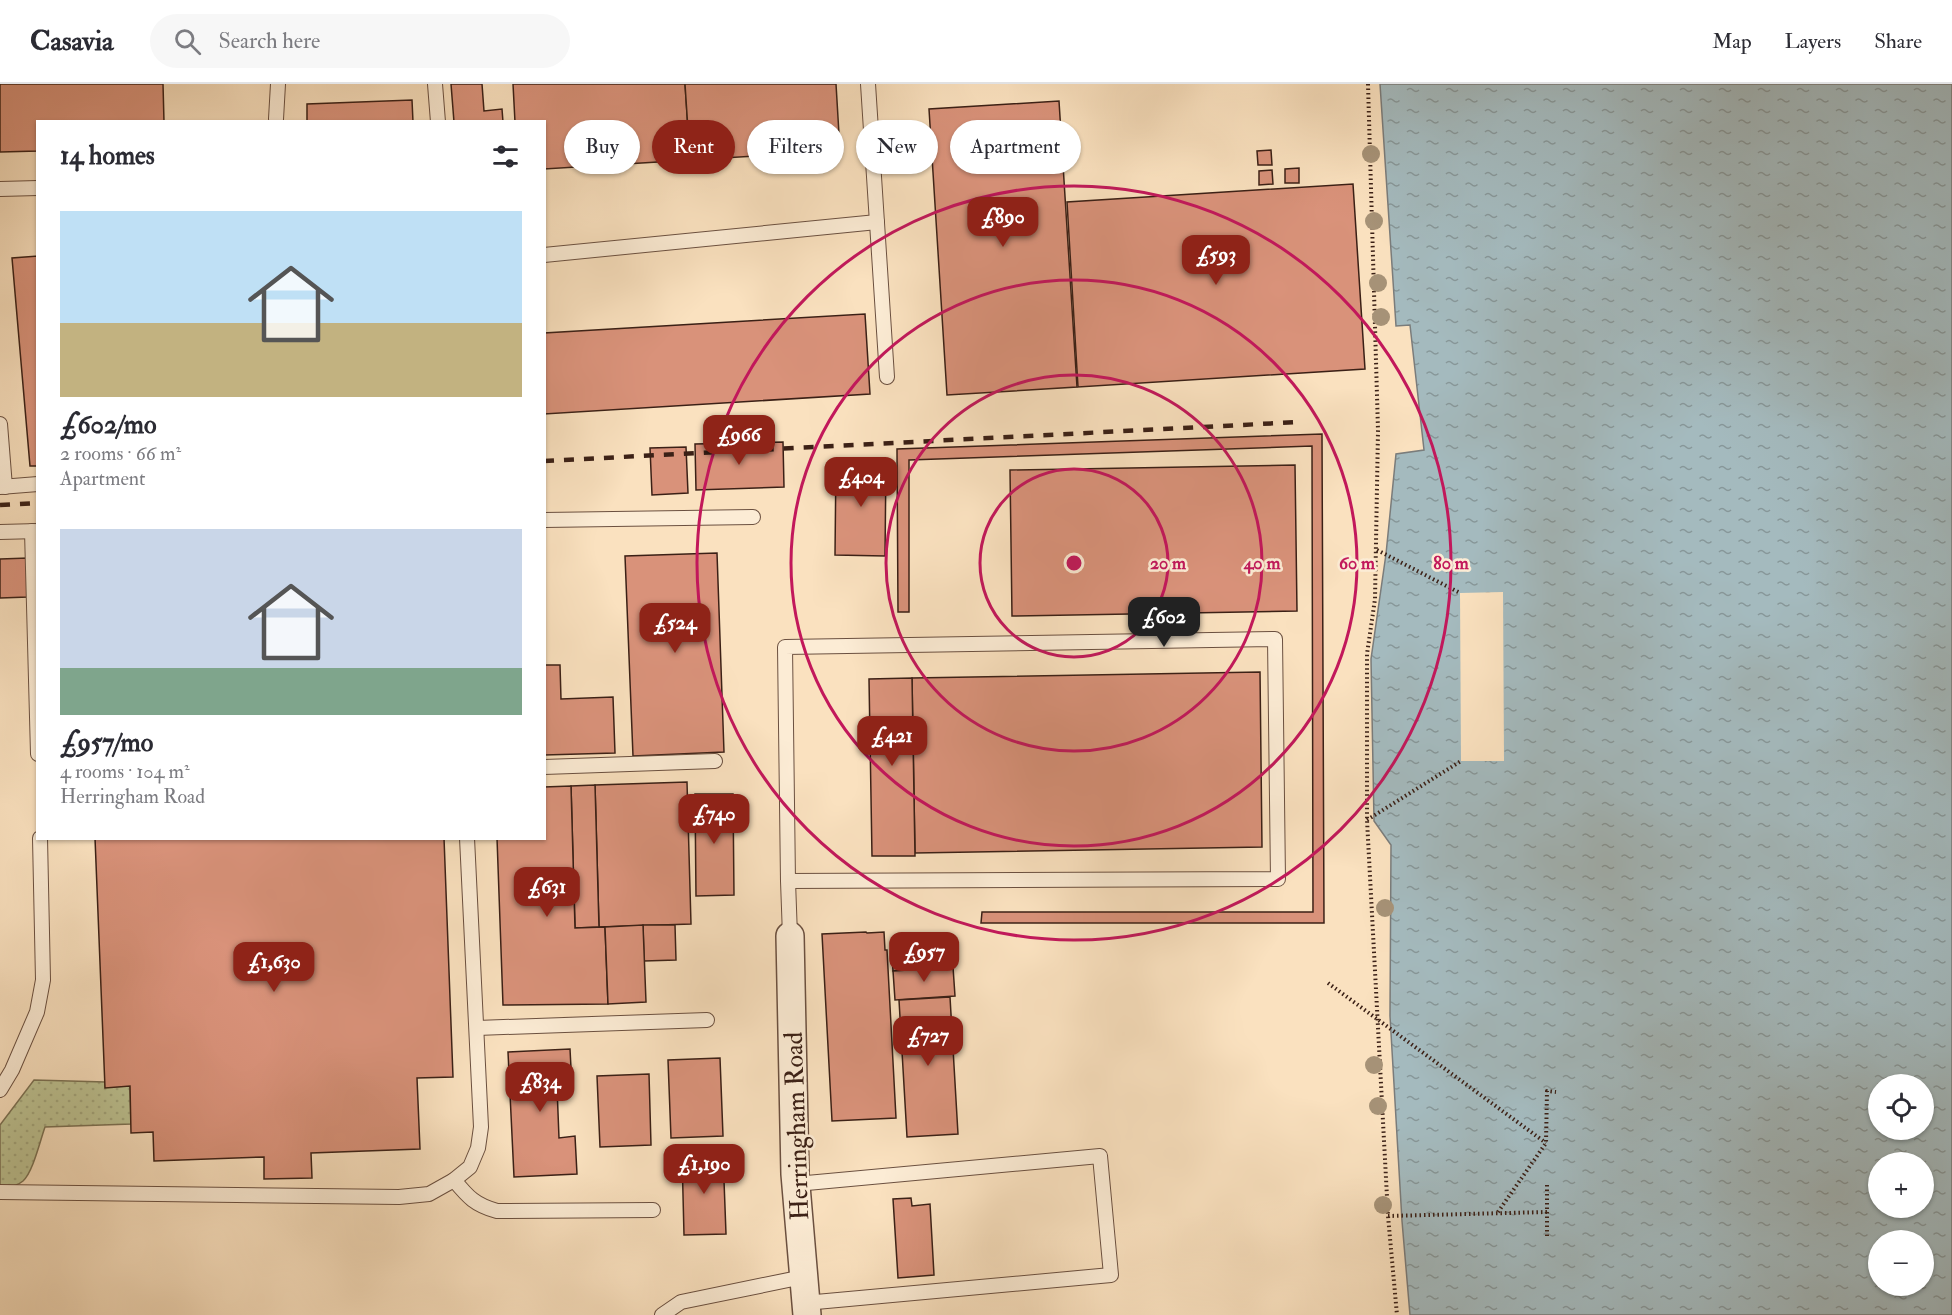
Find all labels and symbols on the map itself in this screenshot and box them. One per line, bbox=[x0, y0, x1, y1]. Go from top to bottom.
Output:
pin: £890 bbox=[967, 197, 1039, 248]
pin: £593 bbox=[1180, 235, 1252, 286]
pin: £966 bbox=[703, 415, 775, 466]
pin: £404 bbox=[825, 457, 897, 508]
text: 20 m bbox=[1150, 552, 1187, 575]
text: 40 m bbox=[1243, 552, 1281, 575]
text: 60 m bbox=[1339, 552, 1376, 575]
text: 80 m bbox=[1433, 552, 1470, 575]
centre of rings bbox=[1064, 553, 1084, 573]
pin: £602 bbox=[1128, 597, 1200, 648]
pin: £524 bbox=[639, 603, 711, 654]
pin: £421 bbox=[856, 716, 928, 767]
pin: £740 bbox=[678, 794, 750, 845]
pin: £631 bbox=[511, 867, 583, 918]
pin: £957 bbox=[888, 932, 960, 983]
pin: £1,630 bbox=[225, 942, 323, 993]
pin: £727 bbox=[892, 1016, 964, 1067]
street label: Herringham Road bbox=[778, 1031, 816, 1221]
pin: £834 bbox=[504, 1062, 576, 1113]
pin: £1,190 bbox=[655, 1144, 753, 1195]

